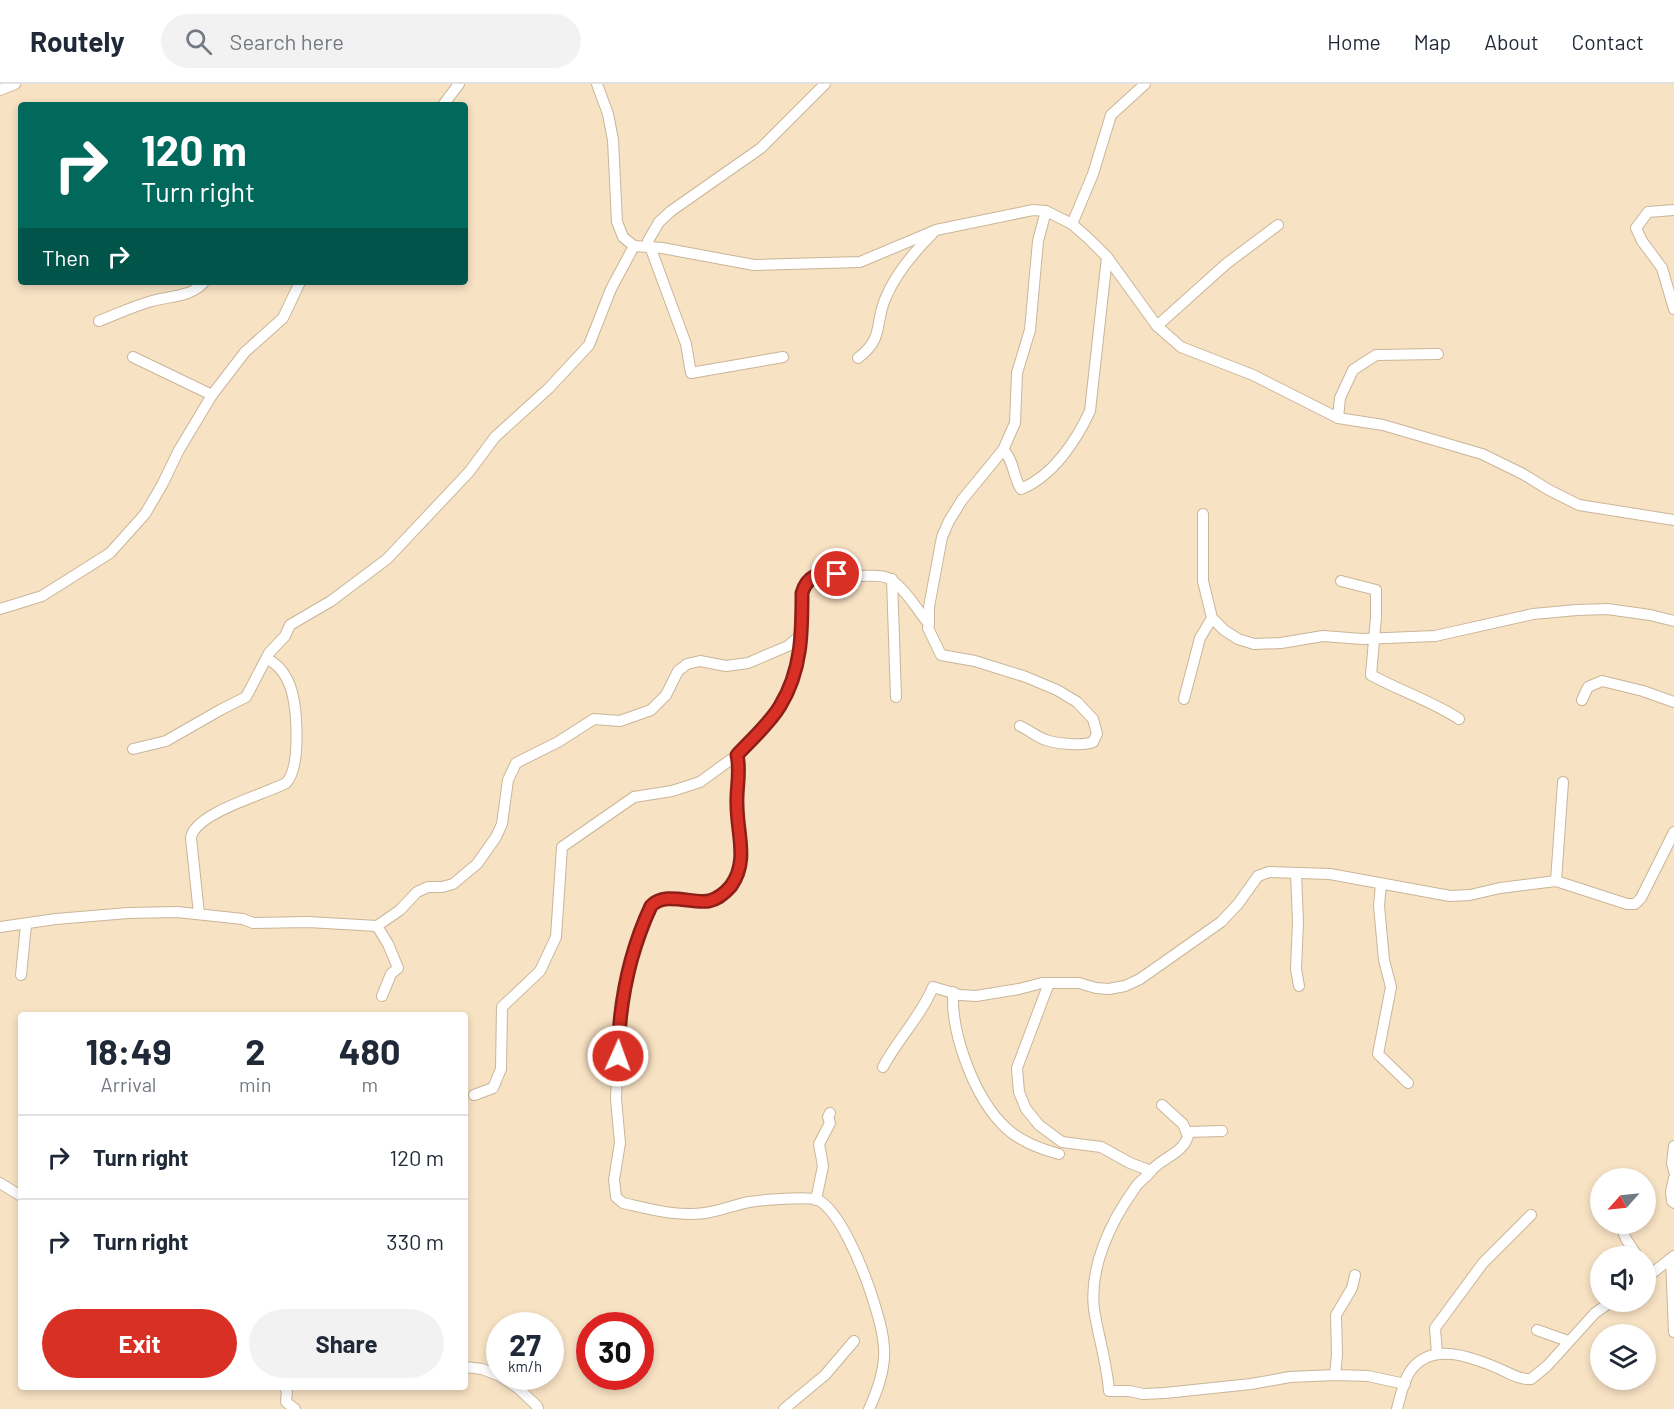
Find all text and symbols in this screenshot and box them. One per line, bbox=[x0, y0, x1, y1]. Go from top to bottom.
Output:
search box bbox=[161, 14, 581, 68]
text: Routely bbox=[30, 24, 125, 58]
icon: search bbox=[182, 25, 215, 58]
text: Search here bbox=[230, 28, 344, 54]
text: Home bbox=[1327, 29, 1381, 54]
text: Map bbox=[1414, 29, 1451, 54]
text: About bbox=[1484, 29, 1539, 54]
text: Contact bbox=[1572, 29, 1644, 54]
text: 120 m bbox=[141, 124, 247, 174]
icon: right bbox=[42, 126, 120, 204]
text: Turn right bbox=[141, 175, 255, 207]
icon: right bbox=[102, 240, 135, 273]
text: Then bbox=[42, 244, 90, 270]
pin bbox=[811, 548, 862, 599]
icon: arrive bbox=[820, 557, 853, 590]
position arrow bbox=[586, 1024, 650, 1088]
text: 18:49 bbox=[85, 1029, 172, 1072]
text: 2 bbox=[245, 1029, 265, 1072]
text: 480 bbox=[339, 1029, 401, 1072]
text: Arrival bbox=[101, 1072, 156, 1096]
text: min bbox=[239, 1072, 271, 1096]
text: m bbox=[361, 1072, 378, 1096]
icon: right bbox=[42, 1141, 75, 1174]
text: Turn right bbox=[93, 1144, 188, 1170]
text: 120 m bbox=[389, 1144, 444, 1170]
north arrow bbox=[1590, 1168, 1656, 1234]
map controls bbox=[1590, 1168, 1656, 1390]
icon: right bbox=[42, 1225, 75, 1258]
text: Turn right bbox=[93, 1228, 188, 1254]
text: 330 m bbox=[386, 1228, 444, 1254]
button: sound bbox=[1590, 1246, 1656, 1312]
button: Exit bbox=[42, 1309, 237, 1378]
button: Share bbox=[249, 1309, 444, 1378]
speed limit sign: 30 bbox=[576, 1312, 654, 1390]
button: layers bbox=[1590, 1324, 1656, 1390]
text: 27 bbox=[509, 1326, 541, 1362]
text: km/h bbox=[508, 1357, 542, 1375]

